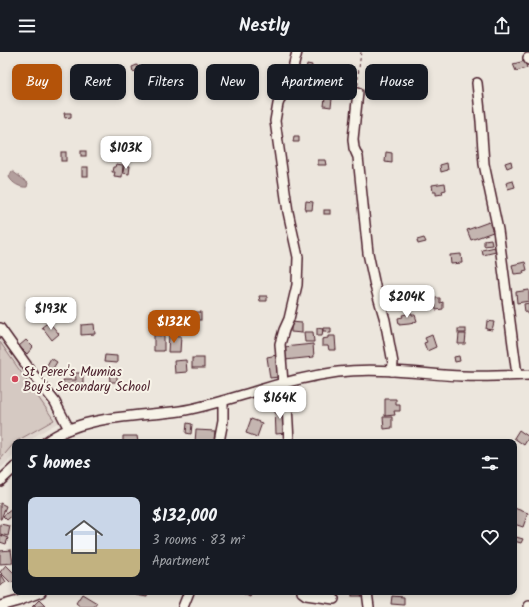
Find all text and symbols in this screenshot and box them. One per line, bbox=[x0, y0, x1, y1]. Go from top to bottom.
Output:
text: Nestly bbox=[239, 12, 290, 41]
icon: menu bbox=[16, 15, 38, 37]
icon: share bbox=[491, 15, 513, 37]
chip: Buy bbox=[12, 64, 62, 100]
chip: Rent bbox=[70, 64, 126, 100]
chip: Filters bbox=[134, 64, 198, 100]
chip: New bbox=[206, 64, 259, 100]
chip: Apartment bbox=[267, 64, 357, 100]
chip: House bbox=[365, 64, 428, 100]
pin: $103K bbox=[98, 136, 154, 170]
text: $103K bbox=[109, 138, 143, 159]
pin: $204K bbox=[379, 285, 435, 319]
text: $204K bbox=[389, 287, 425, 308]
pin: $193K bbox=[23, 297, 79, 331]
text: $193K bbox=[34, 299, 68, 320]
pin: $132K bbox=[146, 310, 202, 344]
text: $132K bbox=[157, 312, 191, 333]
place label: St Perer's Mumias Boy's Secondary School bbox=[23, 362, 150, 398]
marker: St Perer's Mumias Boy's Secondary School bbox=[10, 374, 20, 384]
pin: $164K bbox=[252, 386, 308, 420]
text: $164K bbox=[263, 388, 297, 409]
text: 5 homes bbox=[28, 450, 91, 477]
icon: filters bbox=[479, 452, 501, 474]
text: $132,000 bbox=[152, 503, 217, 530]
icon: home bbox=[60, 513, 108, 561]
icon: heart bbox=[479, 526, 501, 548]
text: 3 rooms · 83 m² bbox=[152, 530, 245, 551]
text: Apartment bbox=[152, 551, 210, 572]

